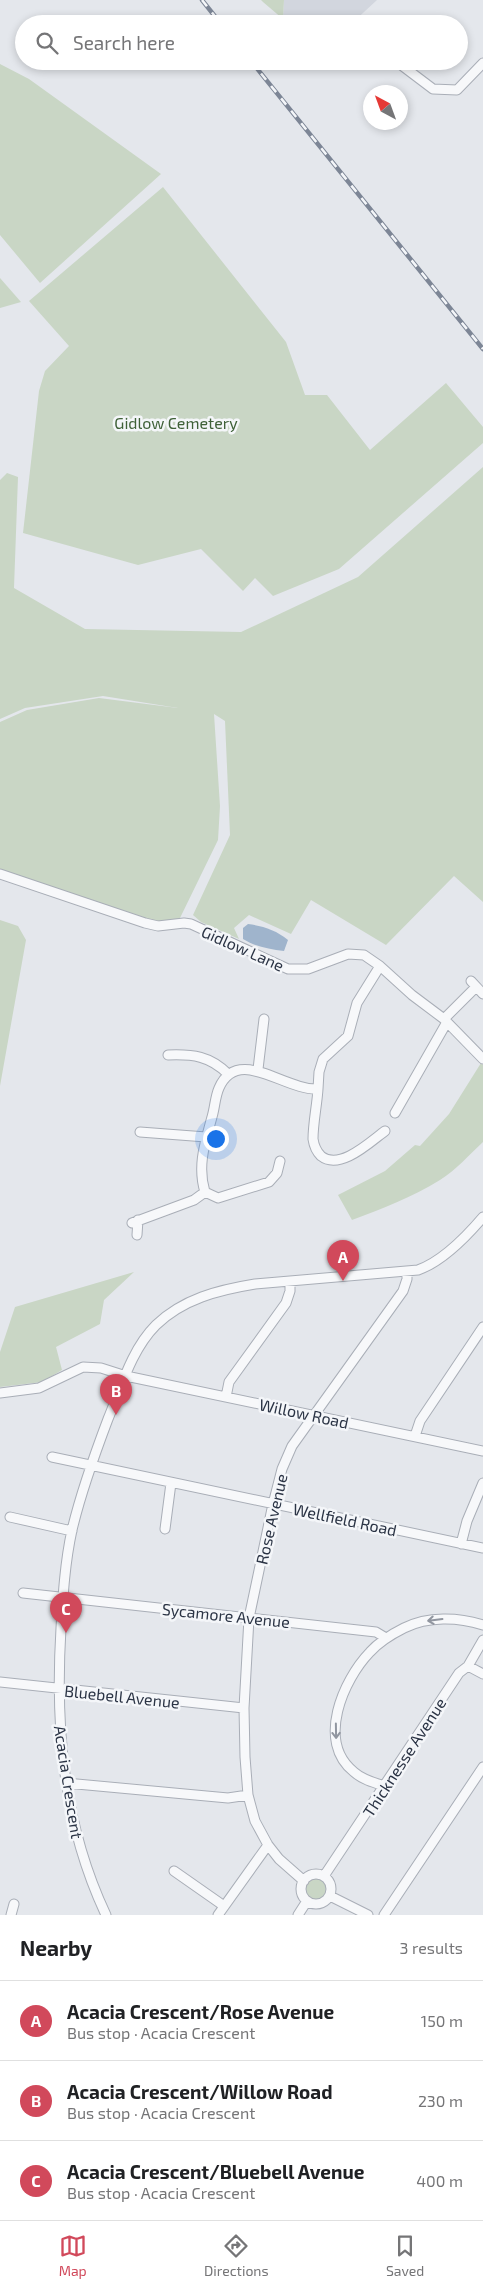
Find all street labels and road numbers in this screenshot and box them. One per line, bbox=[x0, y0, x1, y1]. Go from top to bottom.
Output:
street label: Gidlow Lane bbox=[199, 921, 287, 975]
street label: Willow Road bbox=[258, 1394, 350, 1432]
street label: Rose Avenue bbox=[251, 1472, 291, 1566]
street label: Wellfield Road bbox=[291, 1499, 399, 1539]
street label: Sycamore Avenue bbox=[161, 1599, 291, 1631]
street label: Bluebell Avenue bbox=[63, 1680, 181, 1712]
street label: Thicknesse Avenue bbox=[358, 1694, 450, 1820]
street label: Acacia Crescent bbox=[51, 1724, 87, 1840]

